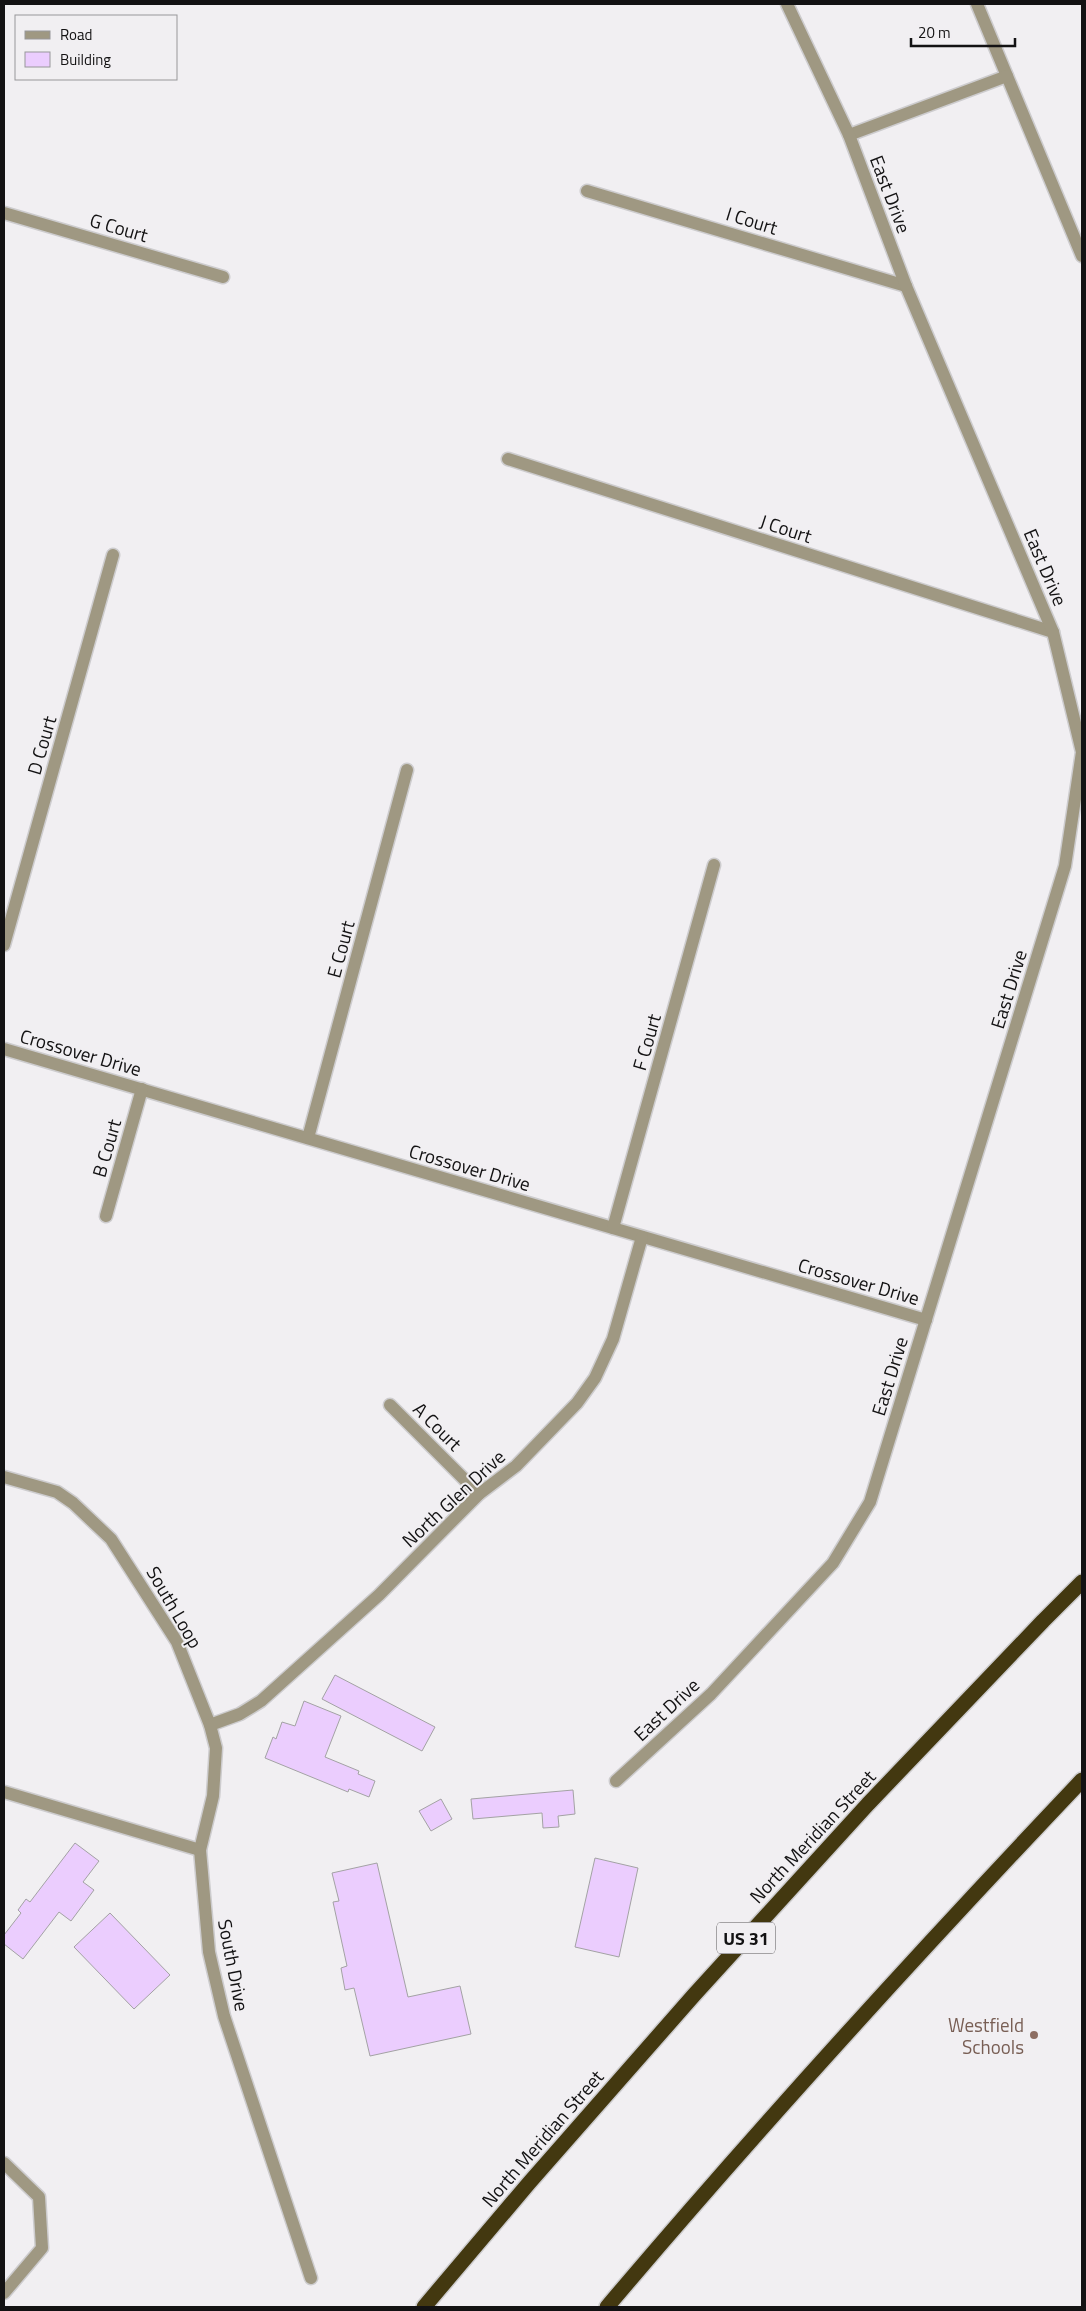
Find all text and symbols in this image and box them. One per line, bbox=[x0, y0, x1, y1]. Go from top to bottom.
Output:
legend bbox=[15, 15, 178, 80]
scale bar bbox=[911, 15, 1015, 47]
text: 20 m bbox=[918, 21, 951, 44]
text: Road bbox=[60, 23, 92, 46]
text: Building bbox=[60, 48, 111, 71]
street label: East Drive bbox=[863, 151, 919, 237]
street label: I Court bbox=[723, 198, 782, 242]
street label: G Court bbox=[86, 205, 152, 249]
street label: J Court bbox=[756, 506, 816, 550]
street label: East Drive bbox=[1017, 524, 1075, 610]
street label: D Court bbox=[19, 712, 63, 778]
street label: E Court bbox=[318, 917, 362, 981]
street label: East Drive bbox=[982, 946, 1034, 1032]
street label: F Court bbox=[624, 1010, 668, 1074]
street label: Crossover Drive bbox=[17, 1021, 145, 1083]
street label: B Court bbox=[84, 1115, 128, 1181]
street label: Crossover Drive bbox=[406, 1136, 534, 1198]
street label: Crossover Drive bbox=[795, 1250, 923, 1312]
street label: East Drive bbox=[863, 1333, 915, 1419]
street label: A Court bbox=[407, 1395, 469, 1457]
street label: North Glen Drive bbox=[395, 1442, 511, 1554]
street label: South Loop bbox=[140, 1561, 210, 1653]
street label: East Drive bbox=[626, 1671, 706, 1747]
street label: North Meridian Street bbox=[742, 1762, 882, 1909]
street label: South Drive bbox=[211, 1917, 257, 2013]
road number: US 31 bbox=[717, 1922, 775, 1954]
place label: Westfield Schools bbox=[948, 2010, 1024, 2061]
marker: Westfield Schools bbox=[1028, 2029, 1040, 2041]
street label: North Meridian Street bbox=[474, 2063, 610, 2213]

